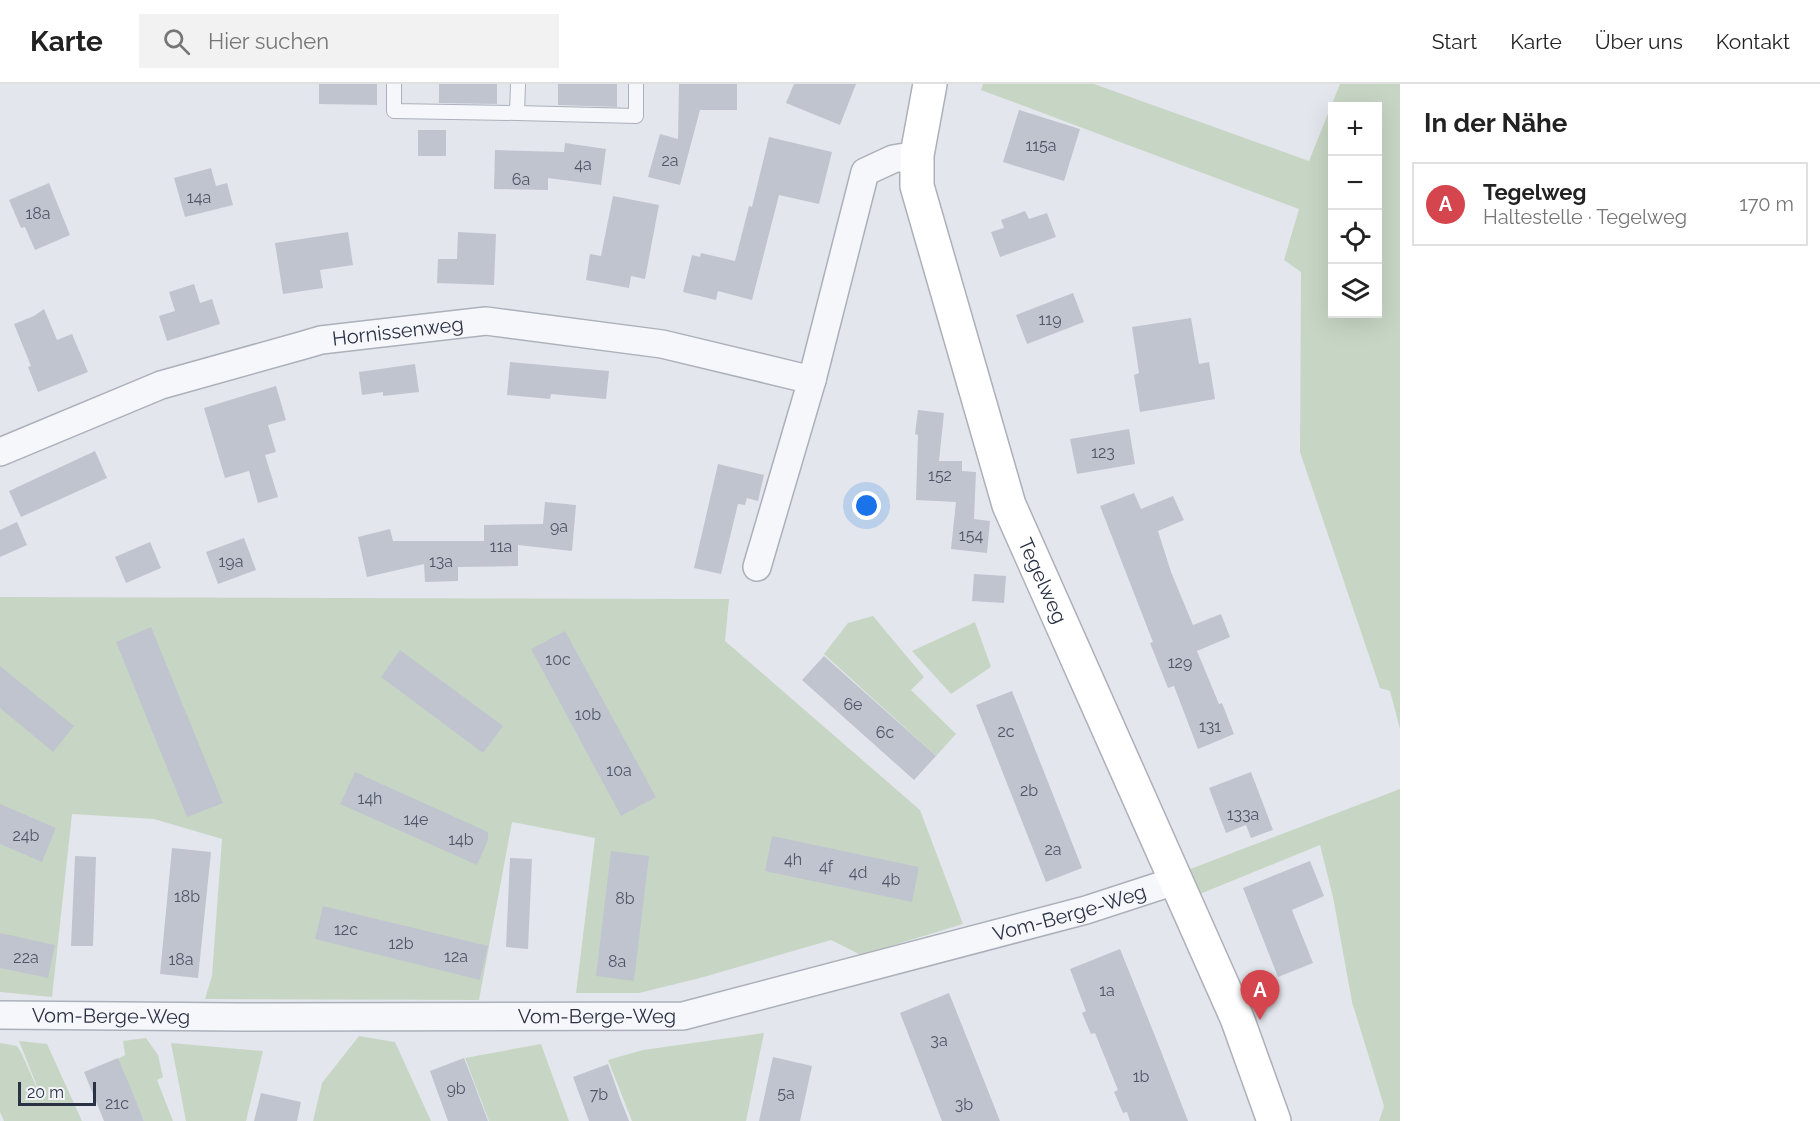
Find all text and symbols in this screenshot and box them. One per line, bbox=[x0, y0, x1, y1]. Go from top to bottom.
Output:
search box bbox=[139, 14, 559, 68]
text: Karte bbox=[30, 25, 103, 58]
icon: search bbox=[160, 25, 193, 58]
text: Hier suchen bbox=[208, 28, 329, 54]
text: Start bbox=[1432, 29, 1477, 54]
text: Karte bbox=[1510, 29, 1562, 54]
text: Über uns bbox=[1595, 29, 1683, 54]
text: Kontakt bbox=[1716, 29, 1790, 54]
map controls bbox=[1328, 102, 1382, 318]
button: + bbox=[1328, 102, 1382, 156]
text: In der Nähe bbox=[1424, 108, 1567, 138]
house number: 115a bbox=[1025, 136, 1057, 155]
house number: 2a bbox=[661, 151, 679, 170]
house number: 4a bbox=[574, 155, 592, 174]
button: − bbox=[1328, 156, 1382, 210]
house number: 6a bbox=[512, 170, 530, 189]
text: Tegelweg bbox=[1483, 179, 1586, 205]
house number: 14a bbox=[187, 188, 211, 207]
text: A bbox=[1439, 192, 1452, 216]
text: 170 m bbox=[1739, 192, 1794, 216]
house number: 18a bbox=[25, 204, 51, 223]
text: Haltestelle · Tegelweg bbox=[1483, 205, 1687, 229]
button: locate bbox=[1328, 210, 1382, 264]
button: layers bbox=[1328, 264, 1382, 318]
house number: 119 bbox=[1038, 310, 1062, 329]
street label: Hornissenweg bbox=[331, 312, 465, 351]
house number: 123 bbox=[1091, 443, 1115, 462]
house number: 152 bbox=[928, 466, 952, 485]
your location bbox=[852, 491, 881, 520]
house number: 9a bbox=[550, 517, 568, 536]
house number: 154 bbox=[959, 526, 983, 545]
street label: Tegelweg bbox=[1013, 534, 1072, 627]
house number: 11a bbox=[490, 537, 512, 556]
house number: 19a bbox=[219, 552, 243, 571]
house number: 13a bbox=[429, 552, 453, 571]
house number: 10c bbox=[545, 650, 571, 669]
house number: 129 bbox=[1168, 653, 1192, 672]
house number: 6e bbox=[843, 695, 863, 714]
house number: 10b bbox=[575, 705, 601, 724]
house number: 131 bbox=[1199, 717, 1221, 736]
house number: 2c bbox=[997, 722, 1015, 741]
house number: 6c bbox=[876, 723, 894, 742]
house number: 10a bbox=[606, 761, 632, 780]
house number: 2b bbox=[1020, 781, 1038, 800]
house number: 14h bbox=[358, 789, 382, 808]
house number: 133a bbox=[1227, 805, 1259, 824]
house number: 14e bbox=[404, 810, 428, 829]
house number: 24b bbox=[13, 826, 40, 845]
house number: 14b bbox=[448, 830, 474, 849]
house number: 2a bbox=[1044, 840, 1062, 859]
house number: 4h bbox=[784, 850, 802, 869]
house number: 4f bbox=[819, 857, 834, 876]
house number: 4d bbox=[849, 863, 867, 882]
house number: 4b bbox=[882, 870, 900, 889]
street label: Vom-Berge-Weg bbox=[990, 879, 1149, 946]
house number: 18b bbox=[174, 887, 200, 906]
house number: 8b bbox=[615, 889, 635, 908]
house number: 12c bbox=[334, 920, 358, 939]
house number: 12b bbox=[388, 934, 414, 953]
house number: 12a bbox=[444, 947, 468, 966]
house number: 22a bbox=[13, 948, 39, 967]
house number: 18a bbox=[168, 950, 194, 969]
house number: 8a bbox=[608, 952, 626, 971]
pin: A bbox=[1240, 970, 1280, 1020]
house number: 1a bbox=[1099, 981, 1115, 1000]
street label: Vom-Berge-Weg bbox=[32, 1003, 190, 1029]
street label: Vom-Berge-Weg bbox=[518, 1004, 676, 1028]
house number: 3a bbox=[930, 1031, 948, 1050]
house number: 1b bbox=[1133, 1067, 1149, 1086]
scale bar bbox=[18, 1079, 96, 1106]
house number: 9b bbox=[446, 1079, 466, 1098]
text: 20 m bbox=[27, 1083, 64, 1102]
house number: 5a bbox=[777, 1084, 795, 1103]
house number: 7b bbox=[590, 1085, 608, 1104]
house number: 21c bbox=[105, 1094, 129, 1113]
house number: 3b bbox=[955, 1095, 973, 1114]

